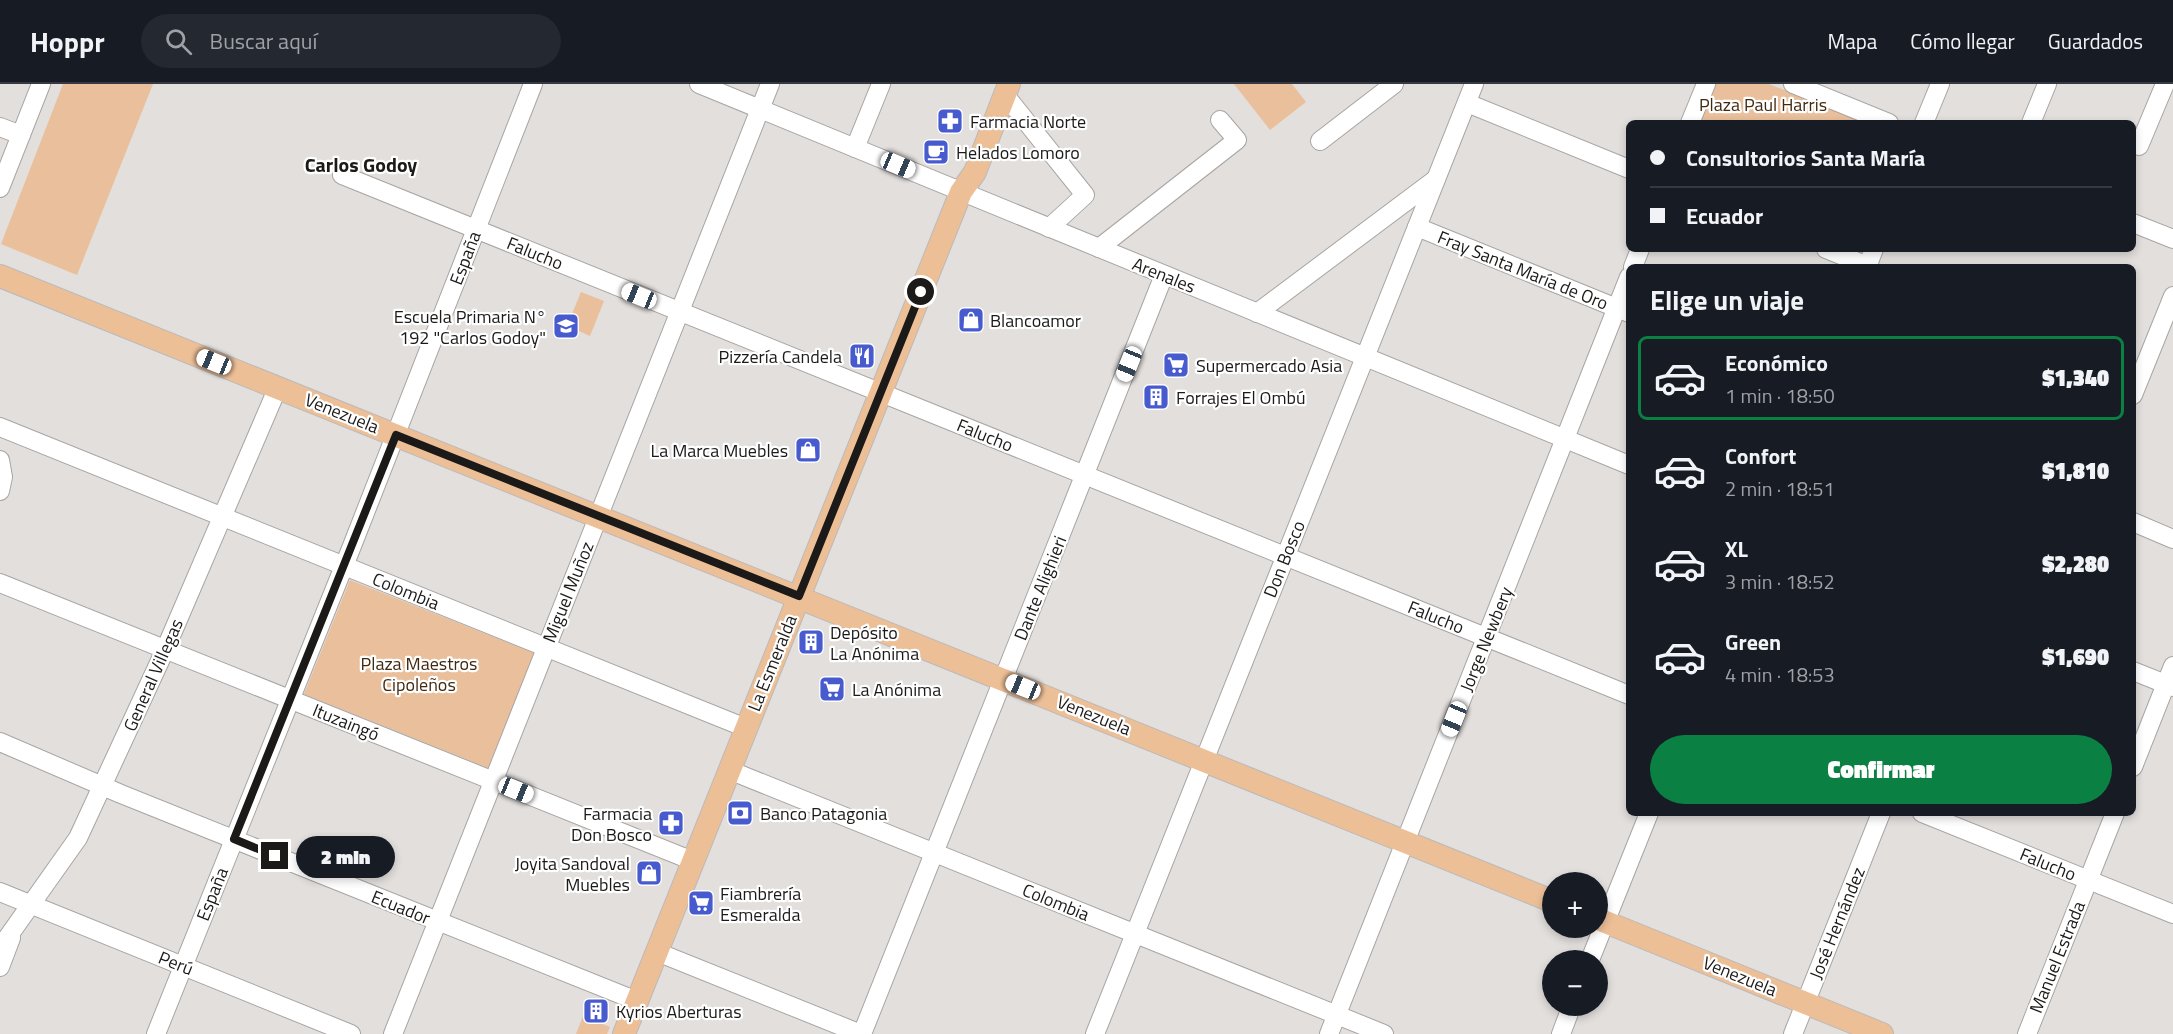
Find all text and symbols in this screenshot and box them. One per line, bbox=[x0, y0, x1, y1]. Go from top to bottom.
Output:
search box bbox=[141, 14, 561, 68]
text: Hoppr bbox=[30, 20, 105, 63]
text: Buscar aquí bbox=[210, 24, 317, 58]
icon: search bbox=[162, 25, 195, 58]
text: Mapa bbox=[1828, 25, 1877, 57]
text: Cómo llegar bbox=[1910, 25, 2015, 57]
text: Guardados bbox=[2048, 25, 2143, 57]
park label: Plaza Paul Harris bbox=[1699, 91, 1827, 118]
pharmacy icon: Farmacia Norte bbox=[935, 106, 965, 136]
place label: Farmacia Norte bbox=[970, 108, 1086, 135]
cafe icon: Helados Lomoro bbox=[921, 137, 951, 167]
place label: Helados Lomoro bbox=[956, 139, 1080, 166]
text: Consultorios Santa María bbox=[1686, 141, 1925, 175]
district label: Carlos Godoy bbox=[305, 149, 417, 180]
car bbox=[878, 150, 918, 180]
text: Ecuador bbox=[1686, 199, 1763, 233]
street label: Fray Santa María de Oro bbox=[1434, 223, 1612, 317]
street label: España bbox=[442, 227, 488, 289]
street label: Falucho bbox=[503, 229, 567, 277]
street label: Arenales bbox=[1128, 250, 1200, 300]
route start bbox=[907, 278, 934, 305]
text: Elige un viaje bbox=[1650, 279, 1804, 320]
car bbox=[619, 281, 659, 311]
place label: Escuela Primaria N° 192 "Carlos Godoy" bbox=[394, 303, 546, 351]
shop icon: Blancoamor bbox=[956, 305, 986, 335]
place label: Blancoamor bbox=[990, 307, 1081, 334]
school or university icon: Escuela Primaria N° 192 "Carlos Godoy" bbox=[551, 311, 581, 341]
restaurant icon: Pizzería Candela bbox=[847, 341, 877, 371]
place label: Pizzería Candela bbox=[719, 343, 842, 370]
car bbox=[1114, 344, 1144, 384]
text: Económico bbox=[1725, 346, 1828, 380]
car bbox=[194, 347, 234, 377]
supermarket icon: Supermercado Asia bbox=[1161, 350, 1191, 380]
icon: car bbox=[1653, 351, 1707, 405]
place label: Supermercado Asia bbox=[1196, 352, 1342, 379]
text: $1,340 bbox=[2042, 361, 2109, 395]
text: 1 min · 18:50 bbox=[1725, 380, 1835, 411]
building icon: Forrajes El Ombú bbox=[1141, 382, 1171, 412]
place label: Forrajes El Ombú bbox=[1176, 384, 1306, 411]
street label: Venezuela bbox=[301, 386, 383, 440]
street label: Falucho bbox=[953, 411, 1017, 459]
shop icon: La Marca Muebles bbox=[793, 435, 823, 465]
place label: La Marca Muebles bbox=[651, 437, 788, 464]
text: Confort bbox=[1725, 439, 1796, 473]
icon: car bbox=[1653, 444, 1707, 498]
text: $1,810 bbox=[2042, 454, 2109, 488]
text: 2 min · 18:51 bbox=[1725, 473, 1835, 504]
street label: Don Bosco bbox=[1256, 516, 1312, 602]
street label: Dante Alighieri bbox=[1007, 532, 1073, 644]
text: XL bbox=[1725, 532, 1748, 566]
street label: Miguel Muñoz bbox=[535, 537, 601, 647]
icon: car bbox=[1653, 537, 1707, 591]
text: $2,280 bbox=[2042, 547, 2109, 581]
street label: Colombia bbox=[368, 565, 444, 617]
text: 3 min · 18:52 bbox=[1725, 566, 1835, 597]
street label: Jorge Newbery bbox=[1453, 582, 1519, 696]
street label: Falucho bbox=[1404, 593, 1468, 641]
street label: La Esmeralda bbox=[740, 611, 804, 715]
street label: General Villegas bbox=[116, 614, 190, 736]
place label: Depósito La Anónima bbox=[830, 619, 919, 667]
text: Green bbox=[1725, 625, 1781, 659]
building icon: Depósito La Anónima bbox=[796, 627, 826, 657]
icon: car bbox=[1653, 630, 1707, 684]
text: $1,690 bbox=[2042, 640, 2109, 674]
park label: Plaza Maestros Cipoleños bbox=[361, 650, 477, 698]
text: 4 min · 18:53 bbox=[1725, 659, 1835, 690]
car bbox=[1003, 672, 1043, 702]
supermarket icon: La Anónima bbox=[817, 674, 847, 704]
place label: La Anónima bbox=[852, 676, 941, 703]
street label: Venezuela bbox=[1053, 688, 1135, 742]
street label: Ituzaingó bbox=[309, 696, 383, 748]
car bbox=[1439, 699, 1469, 739]
button: Confirmar bbox=[1650, 735, 2112, 804]
car bbox=[496, 775, 536, 805]
bank icon: Banco Patagonia bbox=[725, 798, 755, 828]
place label: Farmacia Don Bosco bbox=[571, 800, 652, 848]
place label: Banco Patagonia bbox=[760, 800, 887, 827]
pharmacy icon: Farmacia Don Bosco bbox=[656, 808, 686, 838]
callout: 2 min bbox=[296, 835, 395, 877]
street label: Falucho bbox=[2016, 840, 2080, 888]
text: 2 min bbox=[321, 841, 370, 872]
route end bbox=[261, 842, 288, 869]
place label: Joyita Sandoval Muebles bbox=[515, 850, 630, 898]
shop icon: Joyita Sandoval Muebles bbox=[634, 858, 664, 888]
street label: España bbox=[189, 863, 235, 925]
street label: José Hernández bbox=[1802, 863, 1872, 983]
map controls bbox=[1542, 872, 1608, 1016]
button: + bbox=[1542, 872, 1608, 938]
street label: Colombia bbox=[1018, 876, 1094, 928]
place label: Fiambrería Esmeralda bbox=[720, 880, 801, 928]
street label: Ecuador bbox=[367, 883, 435, 931]
supermarket icon: Fiambrería Esmeralda bbox=[686, 888, 716, 918]
street label: Manuel Estrada bbox=[2022, 897, 2092, 1017]
street label: Perú bbox=[154, 944, 198, 982]
street label: Venezuela bbox=[1699, 949, 1781, 1003]
button: − bbox=[1542, 950, 1608, 1016]
building icon: Kyrios Aberturas bbox=[581, 996, 611, 1026]
place label: Kyrios Aberturas bbox=[616, 998, 742, 1025]

